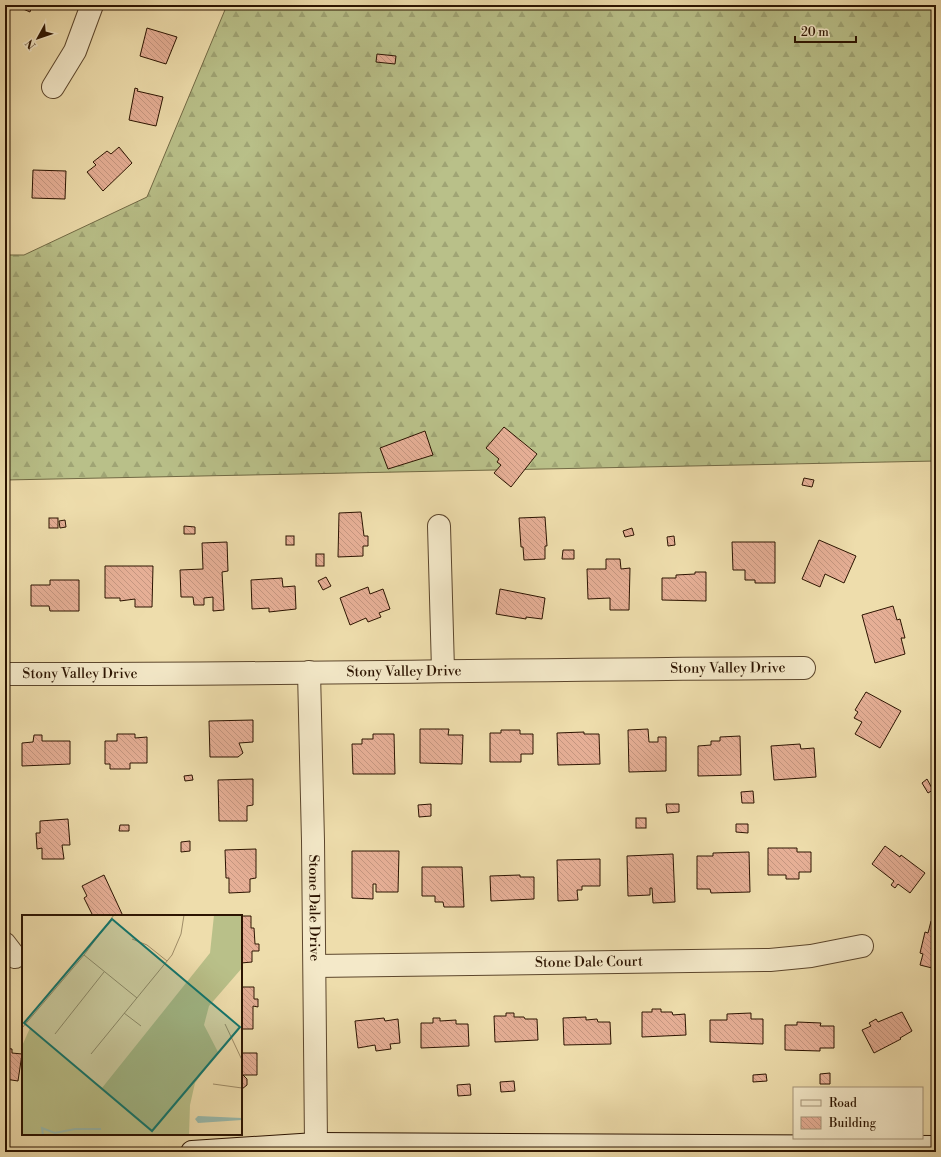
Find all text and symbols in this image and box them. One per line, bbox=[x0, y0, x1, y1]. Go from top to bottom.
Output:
north arrow bbox=[18, 18, 58, 58]
scale bar bbox=[795, 18, 856, 44]
text: 20 m bbox=[801, 25, 829, 40]
text: N bbox=[23, 36, 39, 52]
street label: Stony Valley Drive bbox=[670, 659, 786, 678]
street label: Stony Valley Drive bbox=[346, 662, 462, 681]
street label: Stony Valley Drive bbox=[22, 665, 138, 683]
street label: Stone Dale Drive bbox=[304, 854, 323, 961]
inset map bbox=[22, 915, 242, 1135]
street label: Stone Dale Court bbox=[535, 953, 643, 972]
legend bbox=[793, 1087, 923, 1139]
text: Road bbox=[829, 1096, 857, 1111]
text: Building bbox=[828, 1116, 877, 1131]

